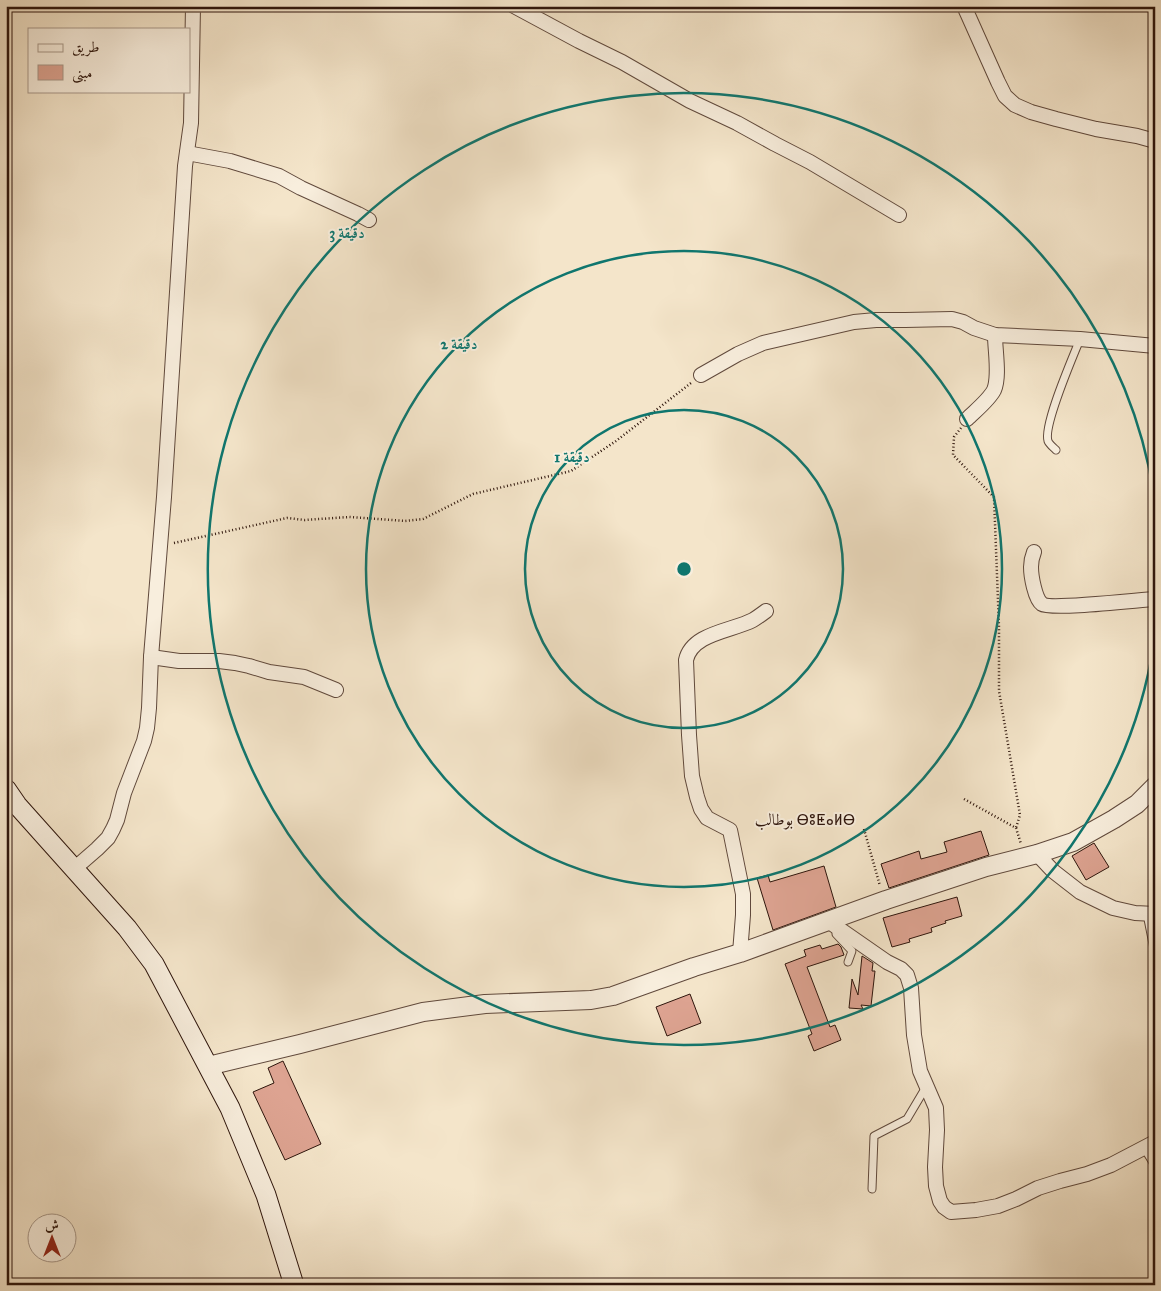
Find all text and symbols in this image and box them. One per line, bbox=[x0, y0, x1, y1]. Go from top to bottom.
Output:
legend bbox=[28, 28, 190, 92]
text: طريق bbox=[72, 38, 99, 57]
text: مبنى bbox=[72, 64, 92, 84]
text: 3 دقيقة bbox=[329, 224, 365, 243]
text: 2 دقيقة bbox=[441, 335, 477, 353]
text: 1 دقيقة bbox=[554, 448, 590, 466]
centre of rings bbox=[675, 560, 693, 578]
district label: بوطالب ⴱⵓⵟⴰⵍⴱ bbox=[755, 810, 855, 830]
north arrow bbox=[28, 1214, 78, 1264]
text: ش bbox=[45, 1217, 59, 1234]

